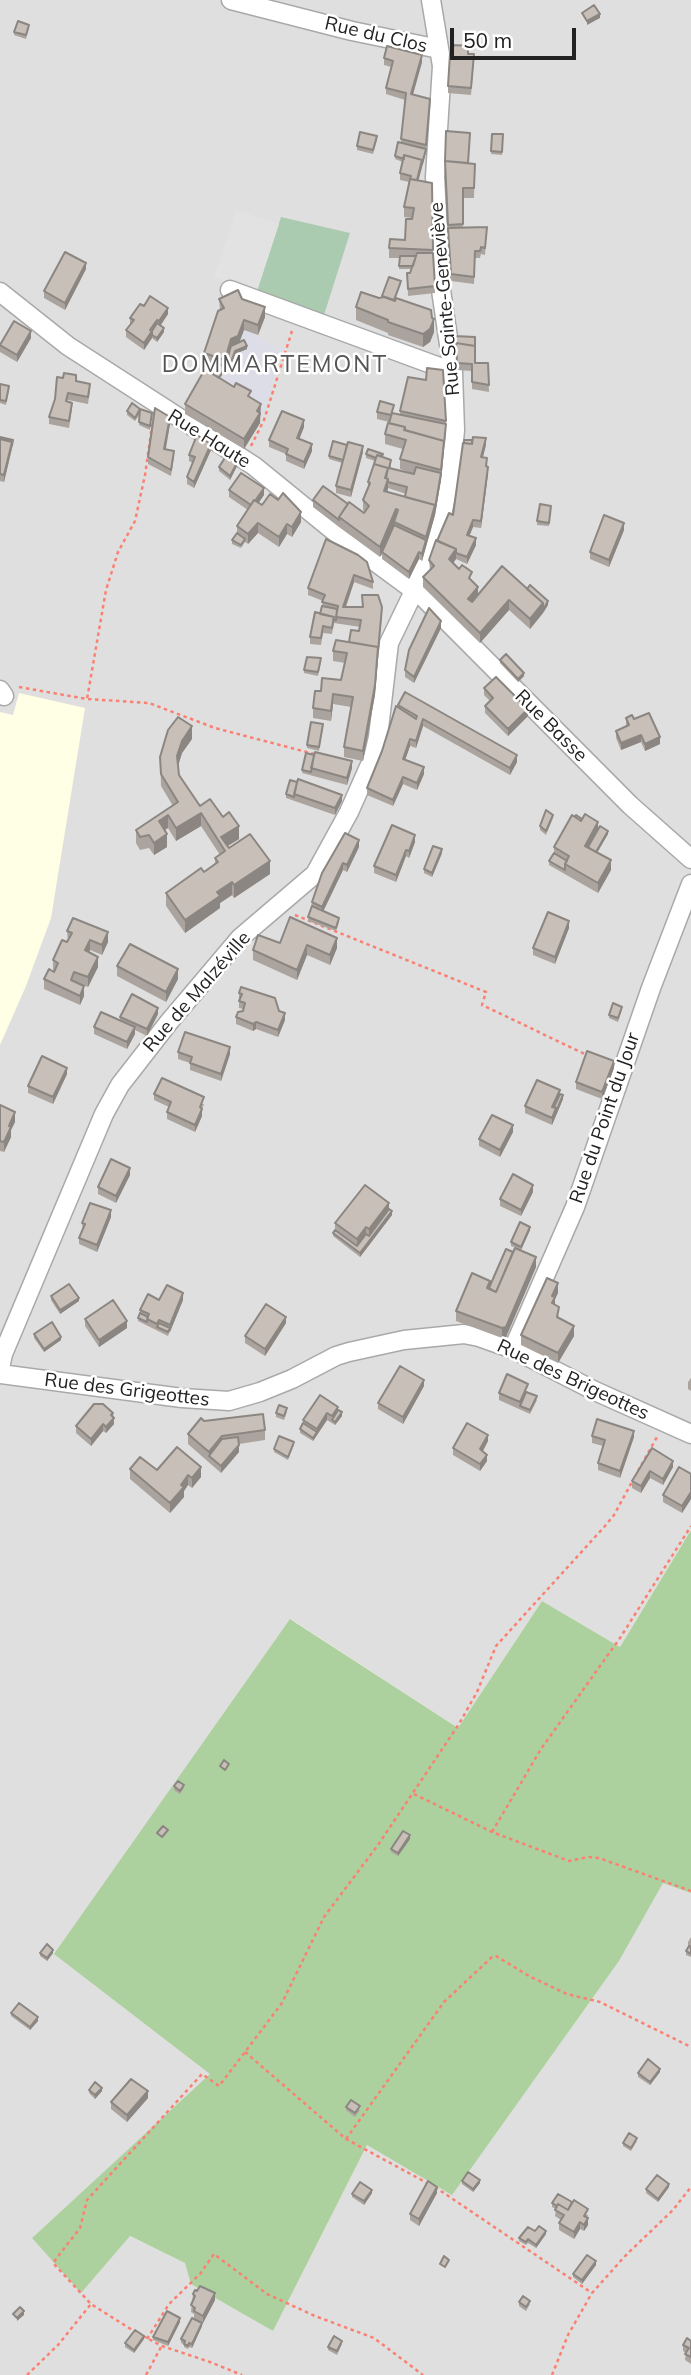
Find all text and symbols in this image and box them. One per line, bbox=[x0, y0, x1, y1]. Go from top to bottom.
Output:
street label: Rue du Clos bbox=[323, 12, 429, 58]
scale bar bbox=[453, 14, 579, 58]
text: 50 m bbox=[463, 27, 512, 53]
street label: Rue Sainte-Geneviève bbox=[425, 201, 465, 397]
district label: DOMMARTEMONT bbox=[163, 351, 387, 379]
street label: Rue Haute bbox=[163, 405, 255, 473]
street label: Rue Basse bbox=[510, 685, 592, 767]
street label: Rue de Malzéville bbox=[138, 927, 256, 1057]
street label: Rue du Point du Jour bbox=[565, 1030, 645, 1206]
street label: Rue des Brigeottes bbox=[493, 1335, 653, 1425]
street label: Rue des Grigeottes bbox=[43, 1369, 211, 1411]

